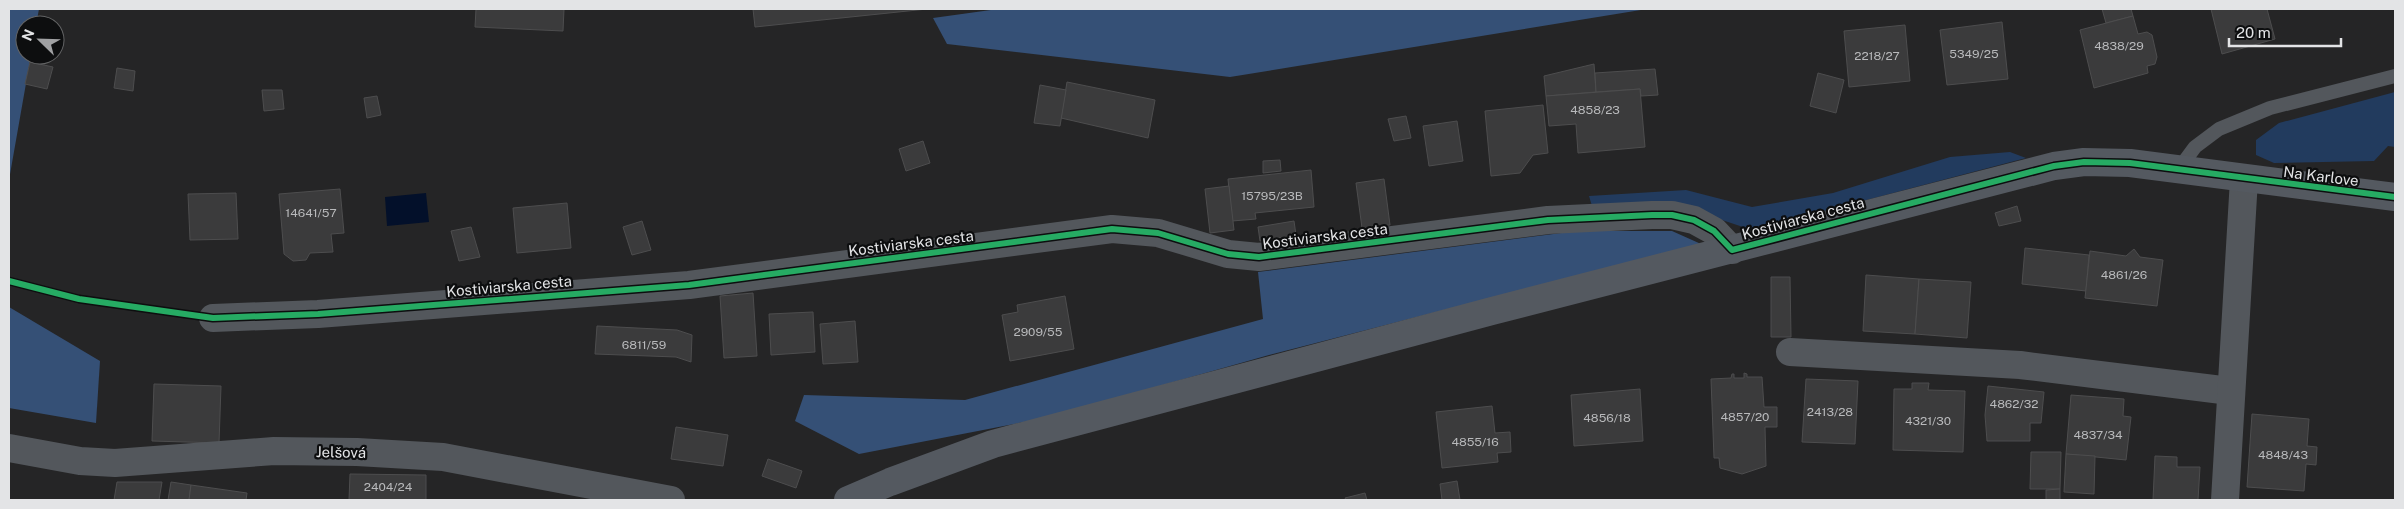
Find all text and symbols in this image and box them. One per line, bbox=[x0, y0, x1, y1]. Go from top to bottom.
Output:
north arrow bbox=[15, 15, 65, 65]
scale bar bbox=[2229, 15, 2342, 47]
text: 20 m bbox=[2236, 24, 2271, 41]
text: N bbox=[19, 27, 38, 43]
house number: 4838/29 bbox=[2094, 39, 2144, 53]
house number: 5349/25 bbox=[1949, 47, 1999, 61]
house number: 2218/27 bbox=[1854, 49, 1900, 63]
house number: 4858/23 bbox=[1570, 103, 1620, 117]
street label: Na Karlove bbox=[2282, 163, 2360, 189]
house number: 15795/23B bbox=[1241, 189, 1303, 203]
street label: Kostiviarska cesta bbox=[1740, 193, 1866, 243]
house number: 14641/57 bbox=[285, 206, 337, 220]
street label: Kostiviarska cesta bbox=[1261, 220, 1389, 252]
street label: Kostiviarska cesta bbox=[847, 227, 975, 259]
house number: 4861/26 bbox=[2101, 268, 2147, 282]
street label: Kostiviarska cesta bbox=[445, 272, 573, 300]
house number: 2909/55 bbox=[1014, 325, 1063, 339]
house number: 6811/59 bbox=[622, 338, 666, 352]
house number: 4862/32 bbox=[1990, 397, 2038, 411]
house number: 2413/28 bbox=[1807, 405, 1853, 419]
house number: 4857/20 bbox=[1721, 410, 1769, 424]
house number: 4856/18 bbox=[1583, 411, 1631, 425]
house number: 4321/30 bbox=[1905, 414, 1951, 428]
house number: 4837/34 bbox=[2073, 428, 2123, 442]
house number: 4855/16 bbox=[1451, 435, 1499, 449]
street label: Jelšová bbox=[316, 443, 366, 461]
house number: 4848/43 bbox=[2258, 448, 2308, 462]
house number: 2404/24 bbox=[364, 480, 413, 494]

